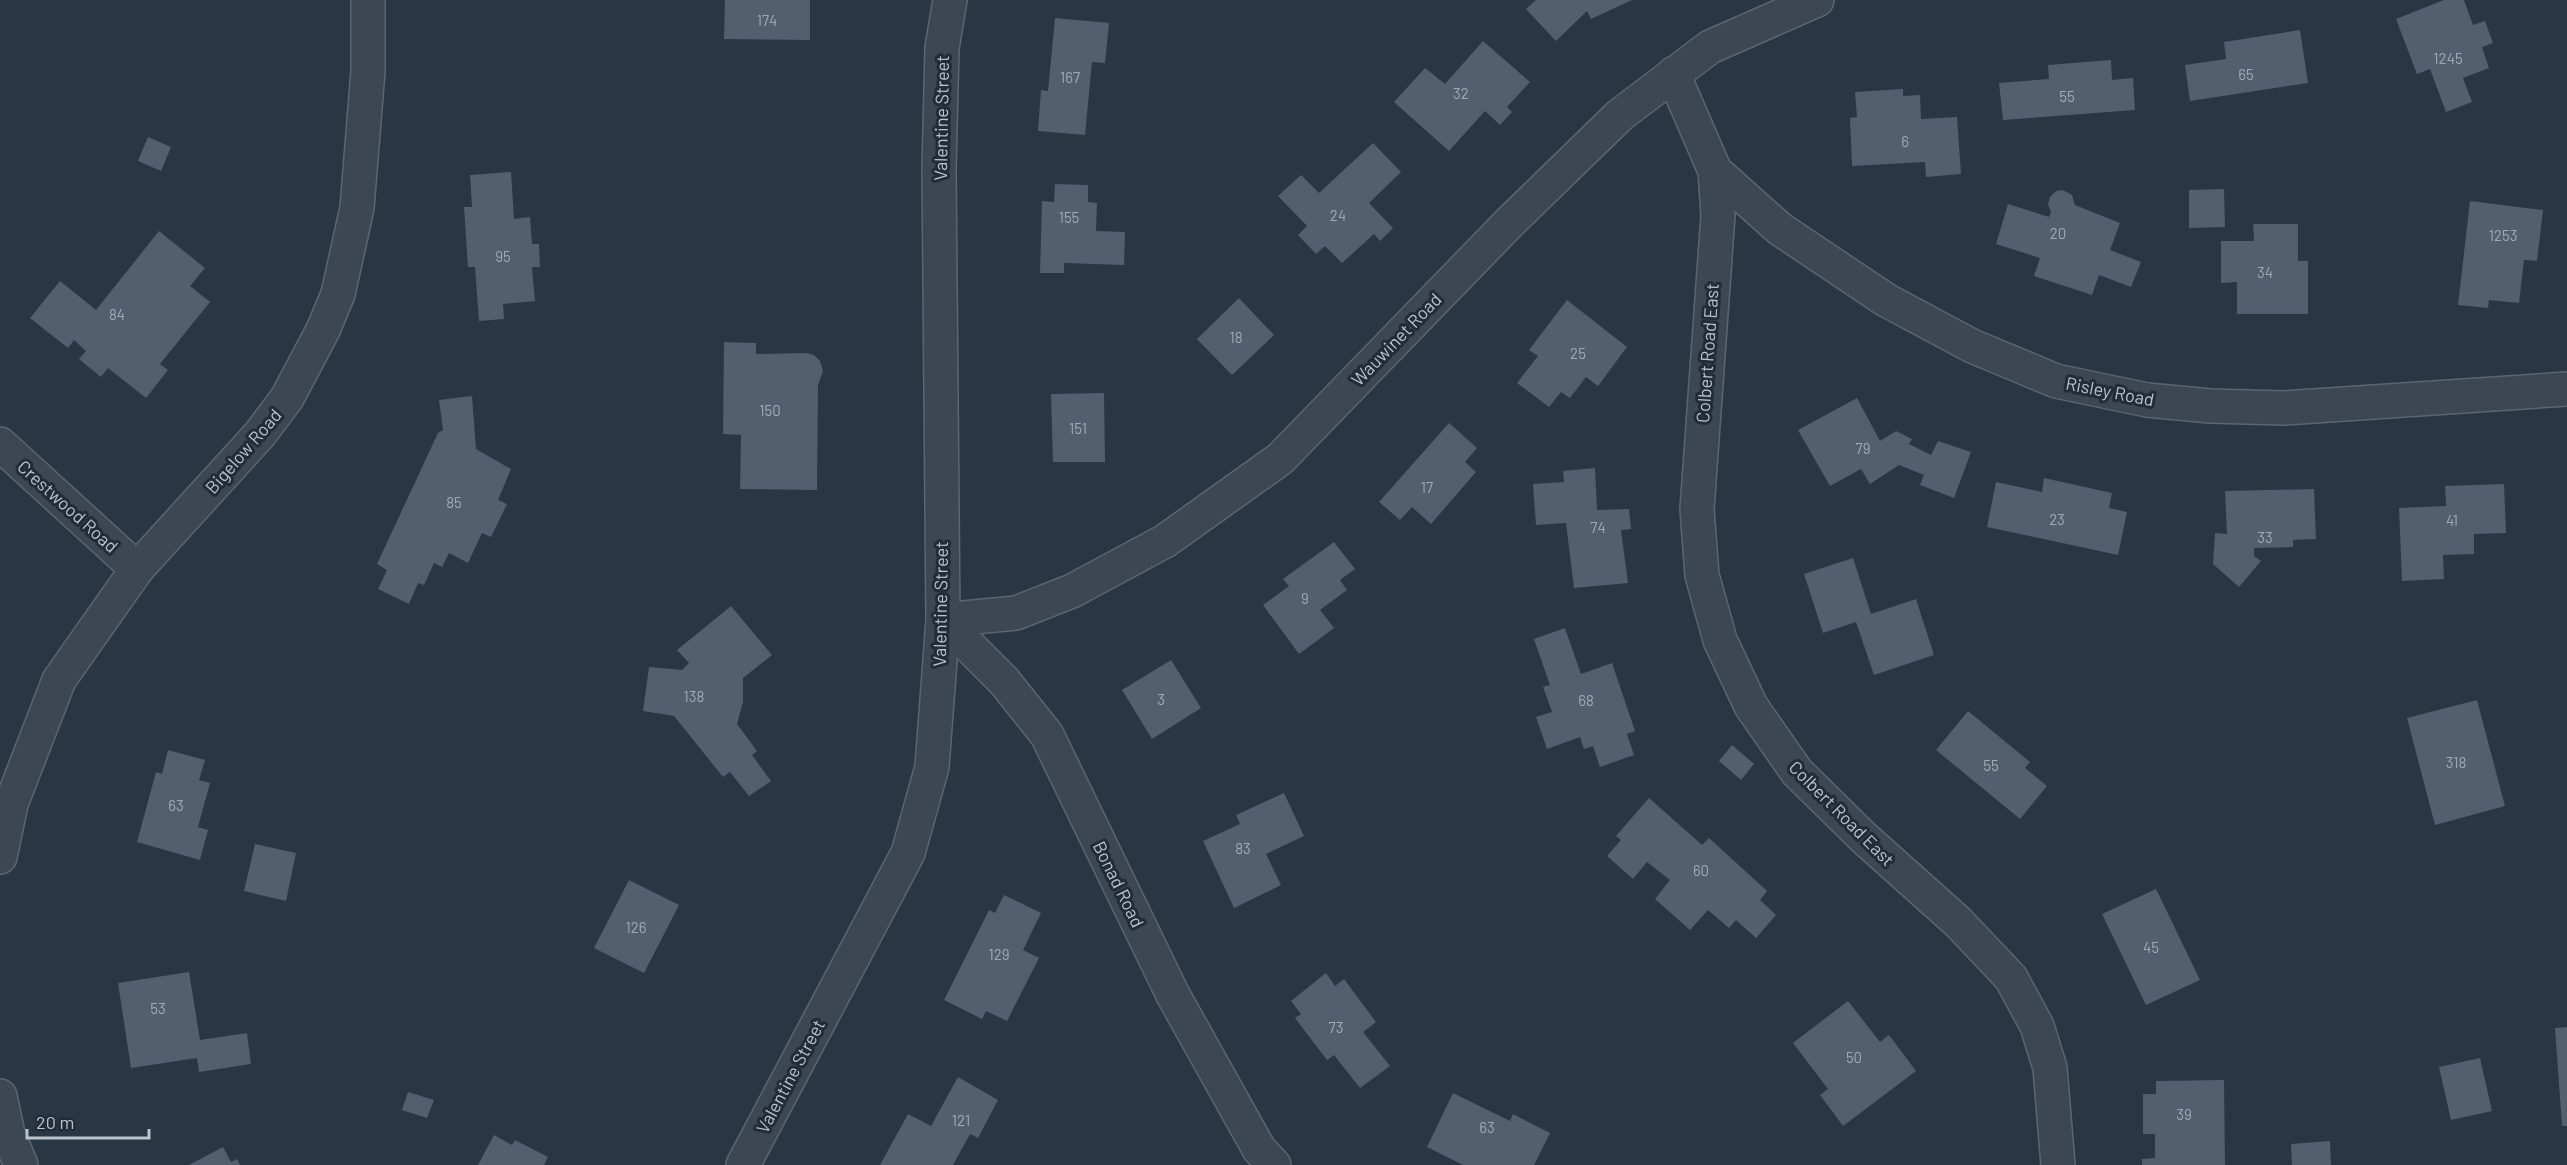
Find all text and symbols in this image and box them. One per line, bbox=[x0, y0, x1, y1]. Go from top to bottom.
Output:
house number: 174 bbox=[757, 11, 777, 29]
house number: 1245 bbox=[2433, 49, 2463, 67]
street label: Valentine Street bbox=[929, 55, 953, 181]
house number: 65 bbox=[2238, 65, 2254, 83]
house number: 167 bbox=[1060, 68, 1080, 86]
house number: 32 bbox=[1453, 84, 1469, 102]
house number: 55 bbox=[2059, 87, 2075, 105]
house number: 6 bbox=[1901, 132, 1909, 150]
house number: 24 bbox=[1330, 206, 1346, 224]
house number: 155 bbox=[1059, 208, 1079, 226]
house number: 20 bbox=[2050, 224, 2066, 242]
house number: 1253 bbox=[2489, 226, 2517, 244]
house number: 95 bbox=[495, 247, 511, 265]
house number: 34 bbox=[2257, 263, 2273, 281]
street label: Colbert Road East bbox=[1691, 282, 1723, 424]
street label: Wauwinet Road bbox=[1346, 288, 1446, 390]
house number: 84 bbox=[109, 305, 125, 323]
house number: 18 bbox=[1229, 328, 1243, 346]
house number: 25 bbox=[1570, 344, 1586, 362]
street label: Risley Road bbox=[2064, 372, 2156, 410]
house number: 150 bbox=[759, 401, 781, 419]
street label: Bigelow Road bbox=[200, 404, 286, 498]
house number: 151 bbox=[1069, 419, 1087, 437]
house number: 79 bbox=[1856, 439, 1870, 457]
street label: Crestwood Road bbox=[13, 455, 123, 557]
house number: 17 bbox=[1421, 478, 1433, 496]
house number: 85 bbox=[446, 493, 462, 511]
house number: 23 bbox=[2049, 510, 2065, 528]
house number: 41 bbox=[2446, 511, 2458, 529]
house number: 74 bbox=[1590, 518, 1606, 536]
house number: 33 bbox=[2257, 528, 2273, 546]
street label: Valentine Street bbox=[928, 541, 952, 667]
house number: 9 bbox=[1301, 589, 1309, 607]
house number: 138 bbox=[684, 687, 704, 705]
house number: 3 bbox=[1157, 690, 1165, 708]
house number: 68 bbox=[1578, 691, 1594, 709]
house number: 318 bbox=[2446, 753, 2466, 771]
street label: Colbert Road East bbox=[1785, 756, 1899, 870]
house number: 55 bbox=[1983, 756, 1999, 774]
house number: 63 bbox=[168, 796, 184, 814]
street label: Bonad Road bbox=[1089, 837, 1149, 931]
house number: 83 bbox=[1235, 839, 1251, 857]
house number: 60 bbox=[1693, 861, 1709, 879]
house number: 126 bbox=[625, 918, 647, 936]
house number: 45 bbox=[2143, 938, 2159, 956]
house number: 129 bbox=[988, 945, 1010, 963]
house number: 53 bbox=[150, 999, 166, 1017]
street label: Valentine Street bbox=[751, 1015, 829, 1137]
house number: 73 bbox=[1329, 1018, 1343, 1036]
house number: 50 bbox=[1846, 1048, 1862, 1066]
scale bar bbox=[27, 1102, 148, 1140]
house number: 39 bbox=[2176, 1105, 2192, 1123]
text: 20 m bbox=[36, 1111, 74, 1133]
house number: 121 bbox=[952, 1111, 970, 1129]
house number: 63 bbox=[1479, 1118, 1495, 1136]

